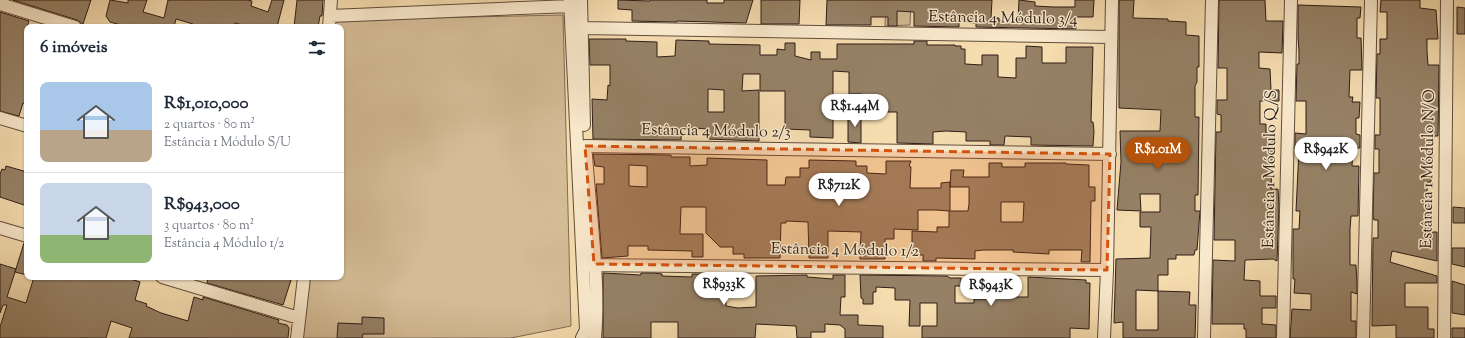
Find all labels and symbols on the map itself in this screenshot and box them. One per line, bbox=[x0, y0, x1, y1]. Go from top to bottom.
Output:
street label: Estância 4 Módulo 3/4 bbox=[928, 6, 1078, 32]
street label: Estância 1 Módulo N/O bbox=[1416, 89, 1442, 249]
street label: Estância 1 Módulo Q/S bbox=[1258, 90, 1284, 248]
pin: R$1.44M bbox=[818, 94, 892, 128]
street label: Estância 4 Módulo 2/3 bbox=[641, 119, 791, 145]
pin: R$1.01M bbox=[1121, 137, 1195, 171]
pin: R$942K bbox=[1293, 137, 1359, 171]
pin: R$712K bbox=[806, 173, 872, 207]
street label: Estância 4 Módulo 1/2 bbox=[771, 238, 920, 264]
pin: R$933K bbox=[691, 272, 757, 306]
pin: R$943K bbox=[958, 273, 1024, 307]

